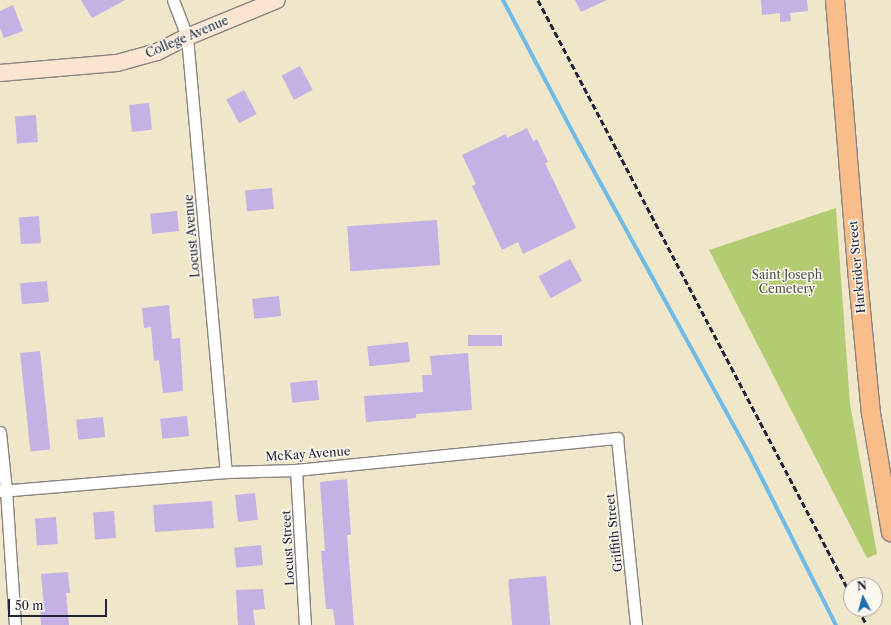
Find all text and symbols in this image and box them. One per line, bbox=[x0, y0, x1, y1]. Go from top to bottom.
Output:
street label: College Avenue bbox=[143, 13, 231, 61]
street label: Locust Avenue bbox=[181, 193, 203, 279]
street label: Harkrider Street bbox=[846, 220, 868, 314]
park label: Saint Joseph Cemetery bbox=[752, 268, 822, 296]
street label: McKay Avenue bbox=[265, 444, 351, 464]
street label: Griffith Street bbox=[603, 493, 625, 573]
street label: Locust Street bbox=[279, 510, 297, 586]
north arrow bbox=[843, 577, 883, 617]
text: N bbox=[856, 579, 867, 594]
scale bar bbox=[10, 591, 109, 617]
text: 50 m bbox=[15, 598, 44, 613]

